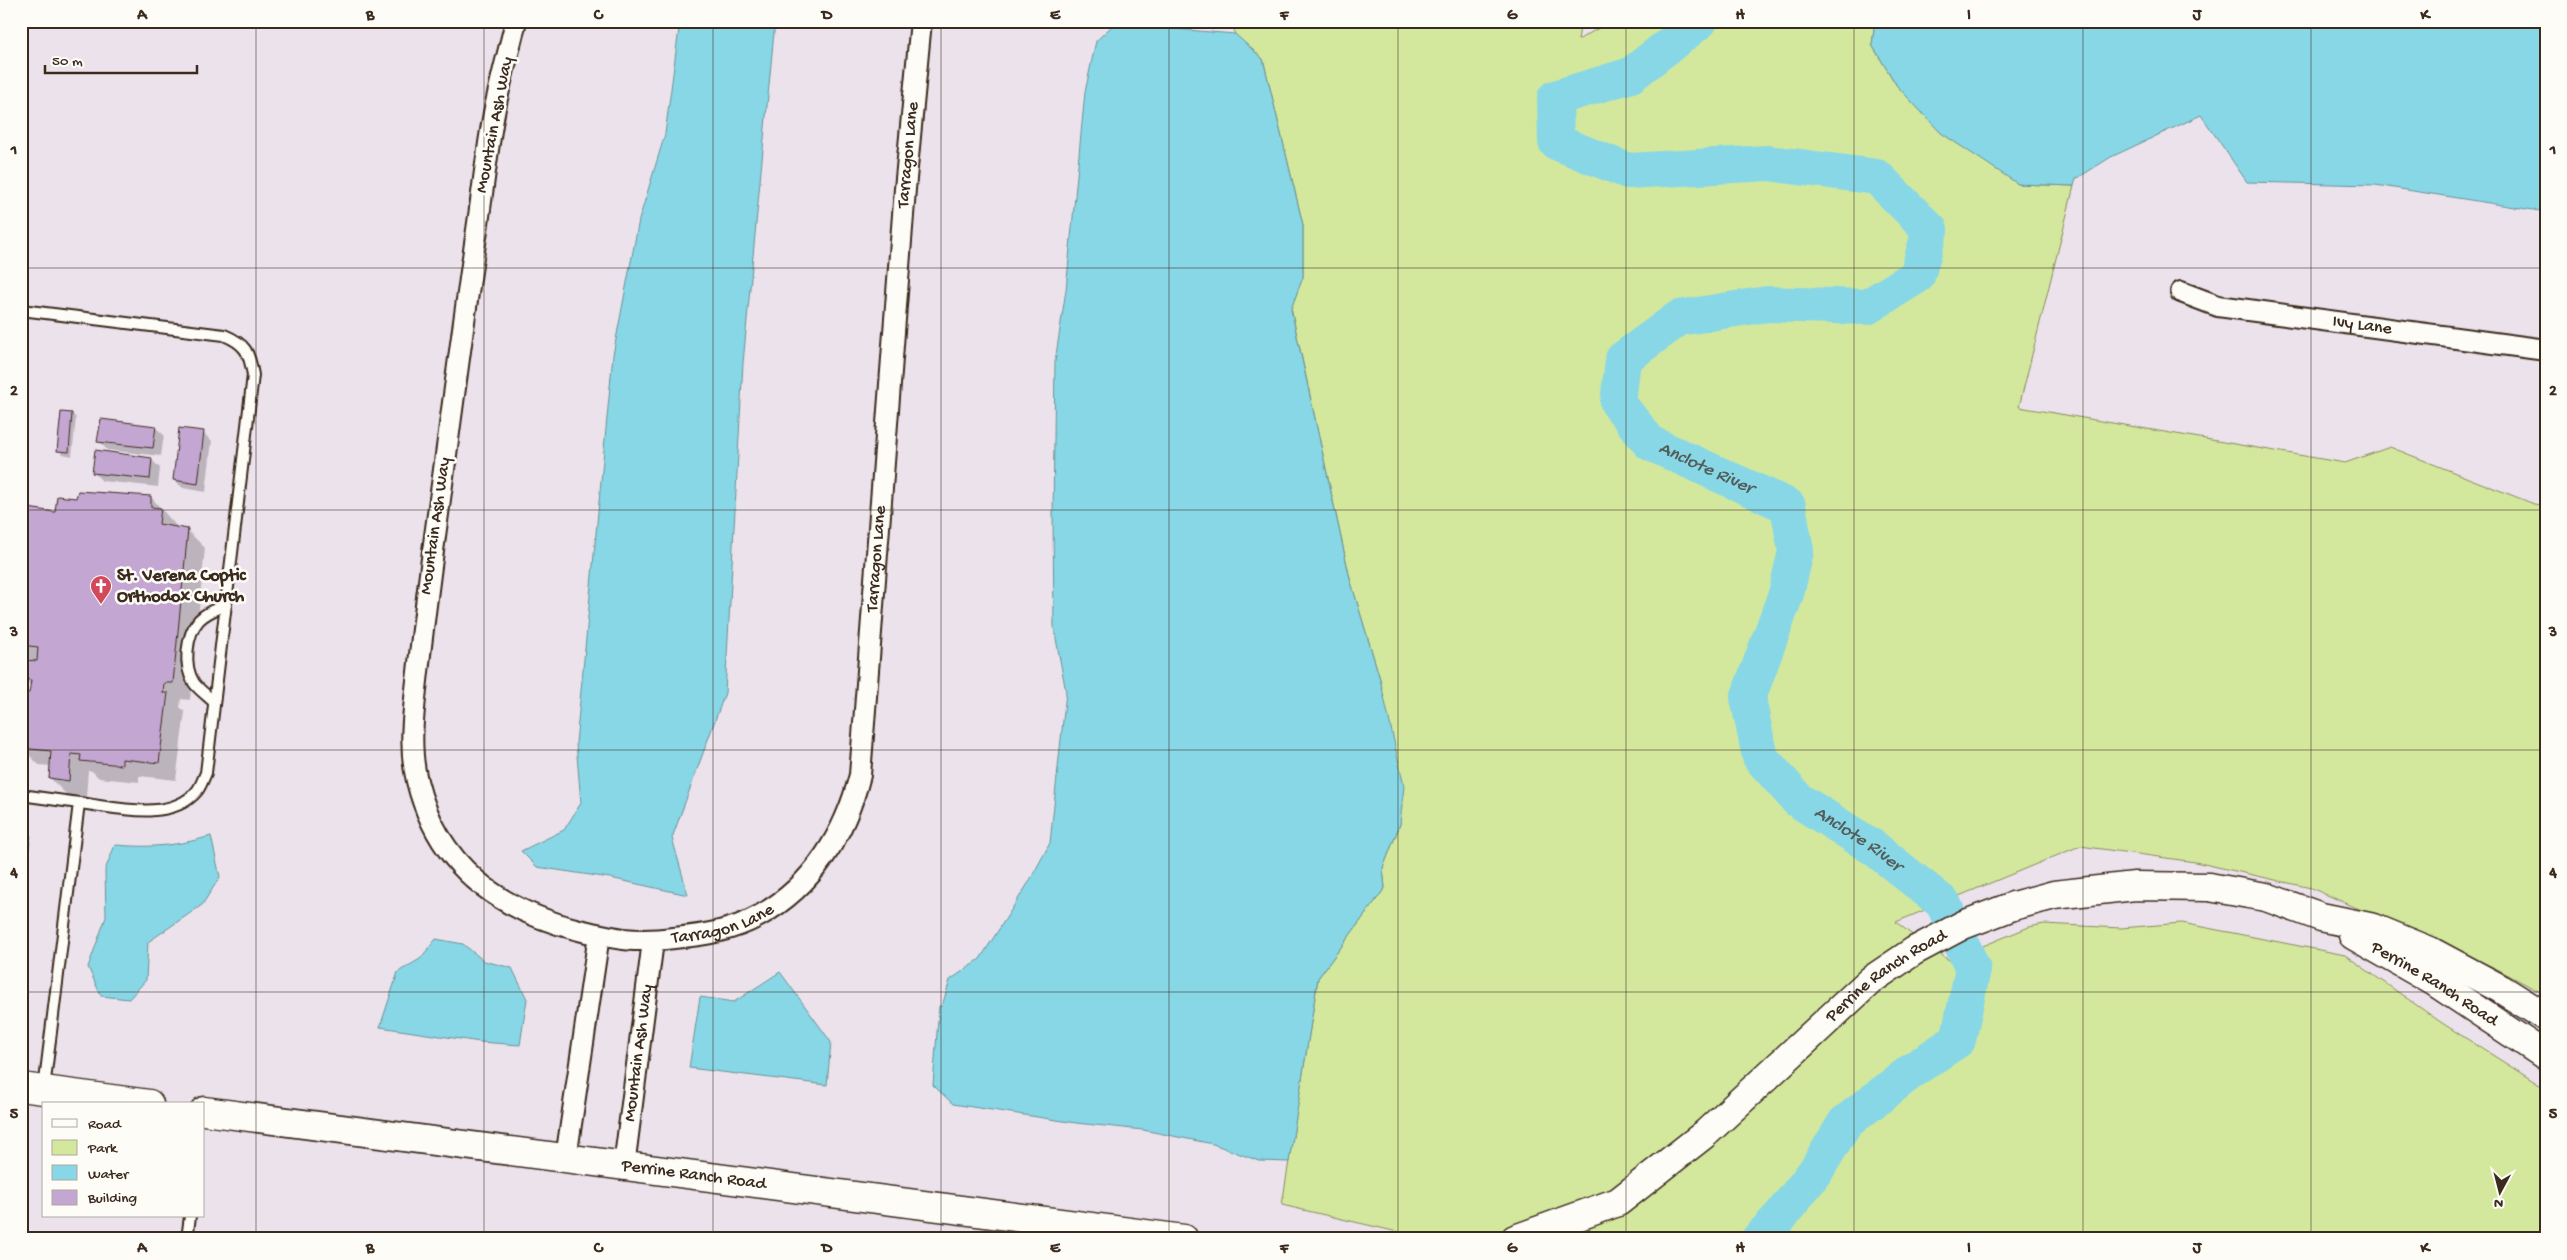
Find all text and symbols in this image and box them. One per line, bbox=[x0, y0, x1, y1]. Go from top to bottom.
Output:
text: A bbox=[136, 7, 148, 26]
text: B bbox=[365, 7, 375, 26]
text: C bbox=[593, 7, 604, 26]
text: D bbox=[820, 7, 833, 26]
text: E bbox=[1050, 7, 1061, 26]
text: F bbox=[1279, 7, 1290, 26]
text: G bbox=[1507, 7, 1518, 26]
text: H bbox=[1735, 7, 1745, 26]
text: I bbox=[1967, 7, 1971, 26]
text: J bbox=[2192, 7, 2203, 26]
text: K bbox=[2420, 7, 2432, 26]
scale bar bbox=[45, 42, 198, 74]
text: 50 m bbox=[52, 53, 83, 71]
street label: Mountain Ash Way bbox=[472, 55, 519, 195]
street label: Tarragon Lane bbox=[893, 100, 924, 210]
text: 1 bbox=[10, 142, 17, 161]
text: 1 bbox=[2549, 142, 2556, 161]
street label: Ivy Lane bbox=[2331, 311, 2394, 340]
text: 2 bbox=[10, 383, 18, 402]
text: 2 bbox=[2549, 383, 2557, 402]
water label: Anclote River bbox=[1655, 437, 1761, 502]
street label: Mountain Ash Way bbox=[416, 456, 456, 596]
street label: Tarragon Lane bbox=[862, 504, 891, 614]
place label: St. Verena Coptic Orthodox Church bbox=[117, 566, 247, 608]
church icon: St. Verena Coptic Orthodox Church bbox=[89, 574, 113, 605]
text: 3 bbox=[9, 624, 18, 643]
text: 3 bbox=[2548, 624, 2557, 643]
water label: Anclote River bbox=[1809, 801, 1910, 880]
text: 4 bbox=[9, 865, 18, 884]
text: 4 bbox=[2548, 865, 2557, 884]
street label: Tarragon Lane bbox=[669, 899, 779, 949]
street label: Perrine Ranch Road bbox=[1821, 924, 1952, 1028]
street label: Perrine Ranch Road bbox=[2366, 936, 2503, 1032]
street label: Mountain Ash Way bbox=[619, 983, 658, 1123]
legend bbox=[42, 1102, 205, 1218]
text: 5 bbox=[10, 1106, 19, 1125]
text: 5 bbox=[2549, 1106, 2558, 1125]
text: Road bbox=[88, 1116, 122, 1134]
text: Park bbox=[87, 1140, 118, 1158]
street label: Perrine Ranch Road bbox=[619, 1155, 769, 1195]
text: Water bbox=[88, 1166, 130, 1184]
north arrow bbox=[2474, 1168, 2524, 1218]
text: Building bbox=[87, 1190, 137, 1208]
text: N bbox=[2493, 1193, 2504, 1211]
text: A bbox=[136, 1240, 148, 1259]
text: B bbox=[365, 1240, 375, 1259]
text: C bbox=[593, 1240, 604, 1259]
text: D bbox=[820, 1240, 833, 1259]
text: E bbox=[1050, 1240, 1061, 1259]
text: F bbox=[1279, 1240, 1290, 1259]
text: G bbox=[1507, 1240, 1518, 1259]
text: H bbox=[1735, 1240, 1745, 1259]
text: I bbox=[1967, 1240, 1971, 1259]
text: J bbox=[2192, 1240, 2203, 1259]
text: K bbox=[2420, 1240, 2432, 1259]

